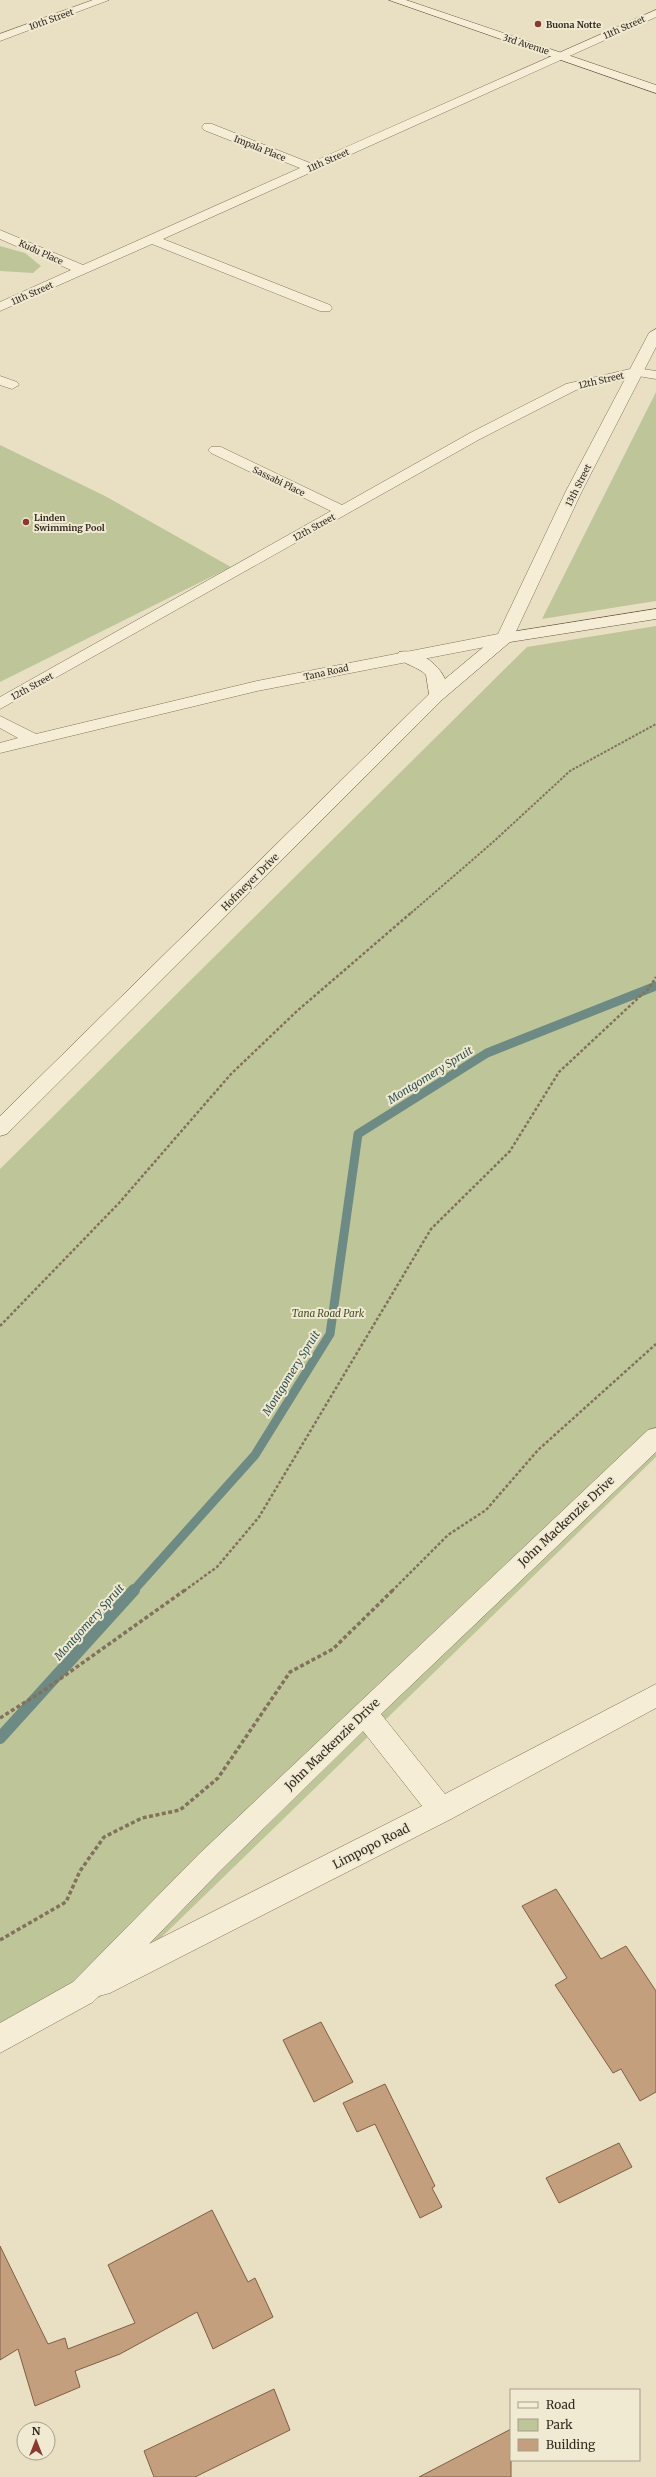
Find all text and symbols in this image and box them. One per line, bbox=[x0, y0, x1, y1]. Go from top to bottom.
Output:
street label: 10th Street bbox=[27, 6, 75, 32]
street label: 11th Street bbox=[601, 13, 647, 41]
marker: Buona Notte bbox=[533, 19, 543, 29]
place label: Buona Notte bbox=[546, 19, 601, 30]
street label: 3rd Avenue bbox=[502, 31, 551, 57]
street label: Impala Place bbox=[233, 133, 288, 163]
street label: 11th Street bbox=[305, 146, 351, 174]
street label: Kudu Place bbox=[17, 237, 65, 267]
street label: 11th Street bbox=[9, 279, 55, 307]
street label: 12th Street bbox=[577, 369, 625, 391]
street label: 13th Street bbox=[563, 462, 594, 508]
street label: Sassabi Place bbox=[251, 464, 307, 499]
street label: 12th Street bbox=[291, 511, 337, 543]
place label: Linden Swimming Pool bbox=[34, 512, 105, 533]
marker: Linden Swimming Pool bbox=[21, 517, 31, 527]
street label: Tana Road bbox=[303, 662, 350, 682]
street label: 12th Street bbox=[9, 670, 55, 702]
street label: Hofmeyer Drive bbox=[218, 850, 282, 914]
water label: Montgomery Spruit bbox=[384, 1043, 475, 1107]
park label: Tana Road Park bbox=[292, 1307, 365, 1320]
water label: Montgomery Spruit bbox=[259, 1328, 323, 1419]
street label: John Mackenzie Drive bbox=[514, 1473, 617, 1570]
water label: Montgomery Spruit bbox=[50, 1581, 127, 1664]
street label: John Mackenzie Drive bbox=[281, 1695, 383, 1794]
street label: Limpopo Road bbox=[330, 1820, 412, 1872]
legend bbox=[510, 2389, 640, 2461]
text: Road bbox=[546, 2397, 575, 2412]
text: Park bbox=[546, 2417, 573, 2432]
north arrow bbox=[16, 2421, 56, 2461]
text: N bbox=[32, 2424, 41, 2438]
text: Building bbox=[546, 2437, 596, 2452]

